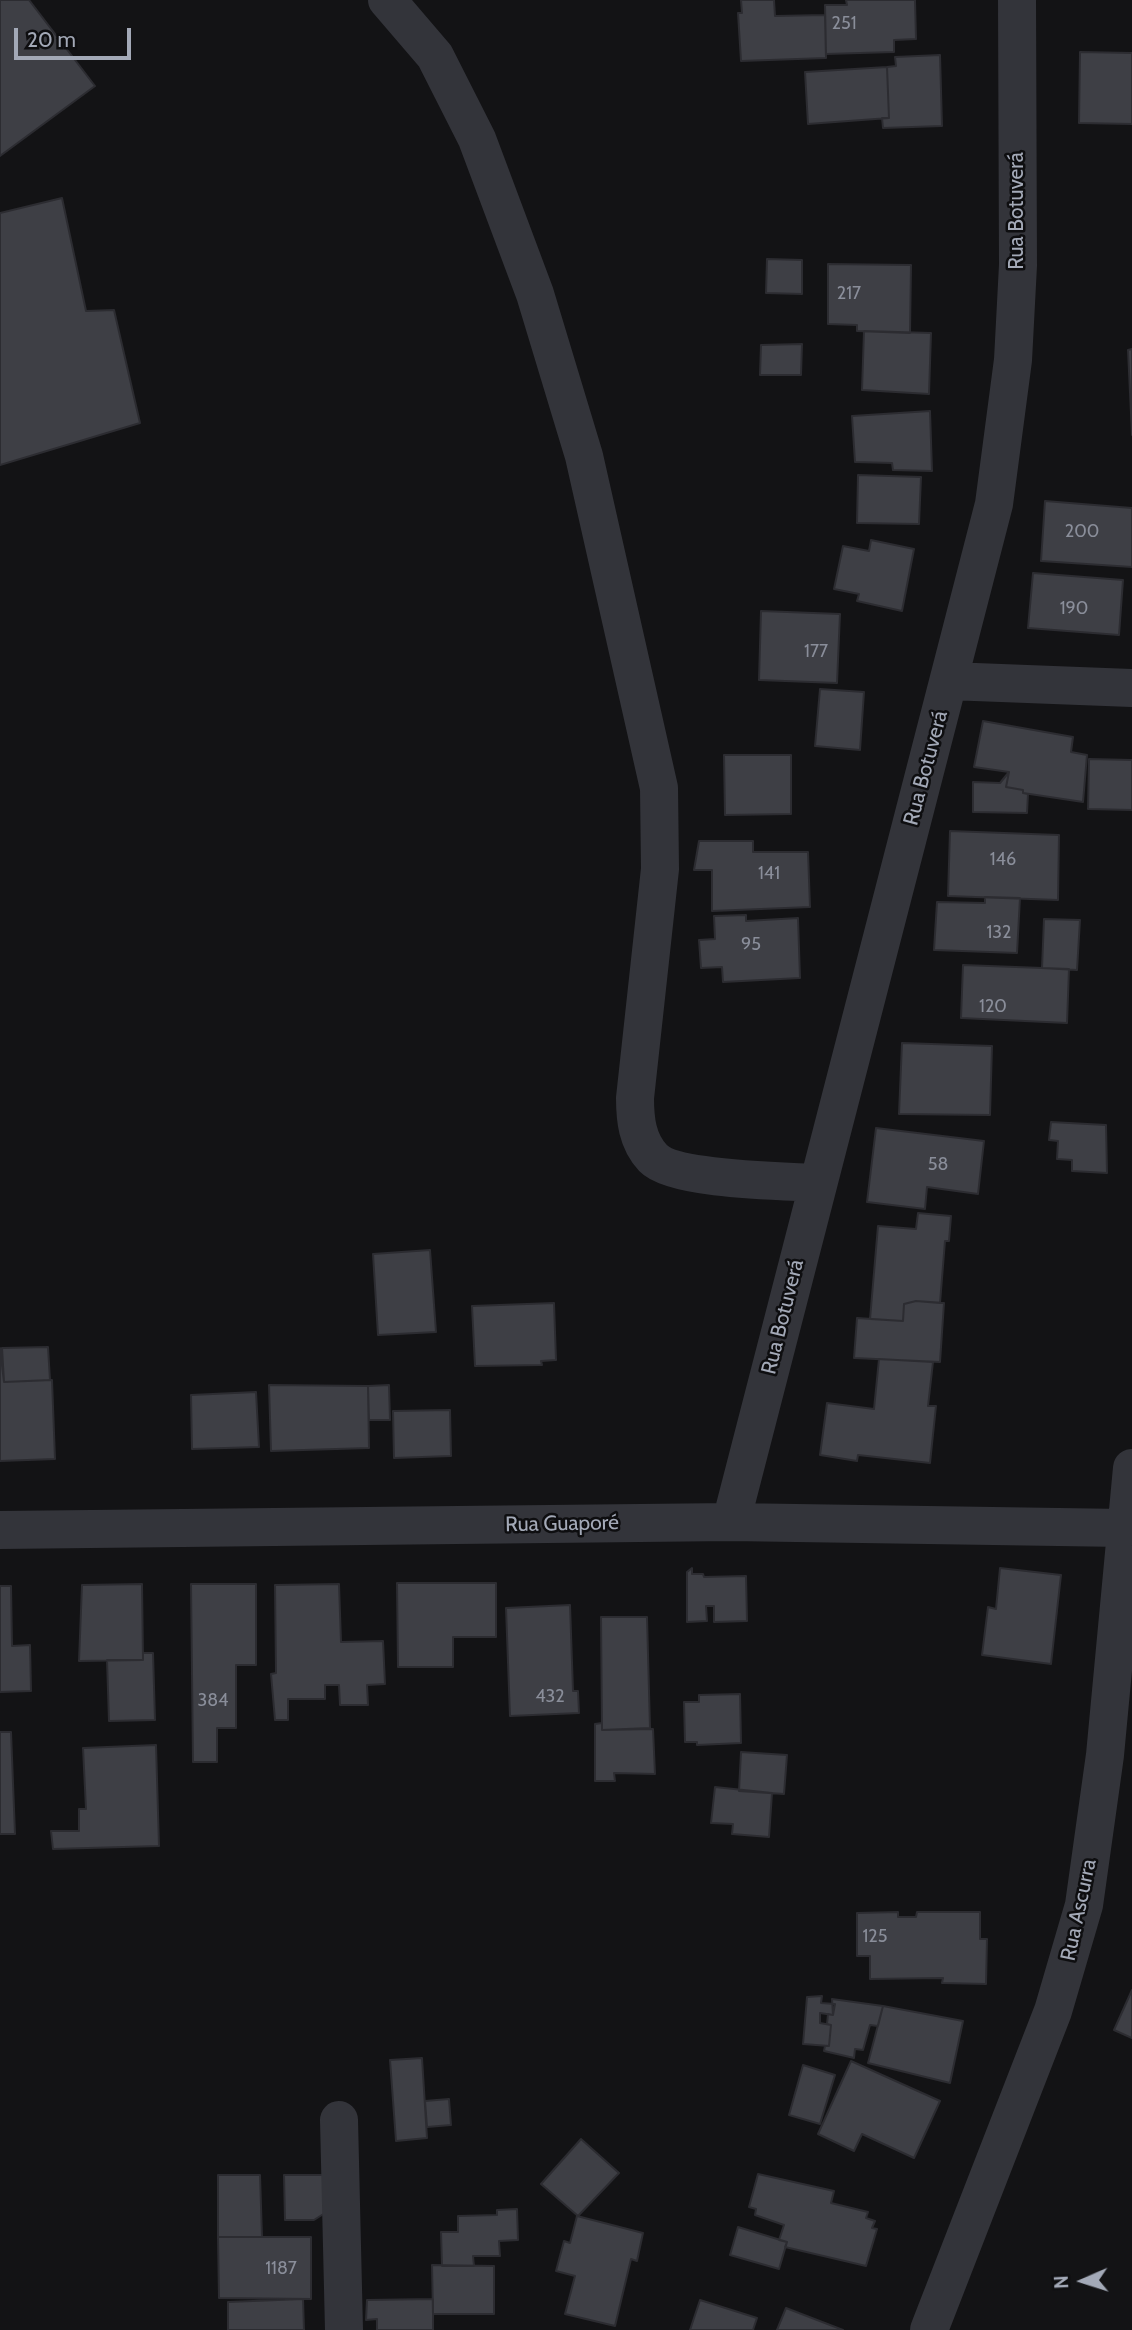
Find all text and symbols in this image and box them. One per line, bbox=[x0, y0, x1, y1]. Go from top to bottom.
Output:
house number: 251 bbox=[831, 13, 857, 35]
scale bar bbox=[18, 14, 135, 58]
text: 20 m bbox=[27, 27, 76, 52]
street label: Rua Botuverá bbox=[1004, 152, 1030, 270]
house number: 217 bbox=[837, 283, 861, 305]
house number: 200 bbox=[1065, 521, 1099, 543]
house number: 190 bbox=[1060, 598, 1088, 620]
house number: 177 bbox=[804, 641, 828, 663]
street label: Rua Botuverá bbox=[899, 708, 953, 828]
house number: 146 bbox=[990, 849, 1016, 871]
house number: 141 bbox=[758, 863, 780, 885]
house number: 132 bbox=[986, 922, 1012, 944]
house number: 95 bbox=[741, 934, 761, 956]
house number: 120 bbox=[979, 996, 1007, 1018]
house number: 58 bbox=[928, 1154, 948, 1176]
street label: Rua Botuverá bbox=[757, 1257, 809, 1377]
street label: Rua Guaporé bbox=[505, 1510, 619, 1538]
house number: 432 bbox=[535, 1686, 565, 1708]
house number: 384 bbox=[197, 1690, 229, 1712]
street label: Rua Ascurra bbox=[1056, 1857, 1102, 1963]
house number: 125 bbox=[862, 1926, 888, 1948]
north arrow bbox=[1048, 2246, 1118, 2316]
house number: 1187 bbox=[265, 2258, 297, 2280]
text: N bbox=[1050, 2275, 1073, 2289]

